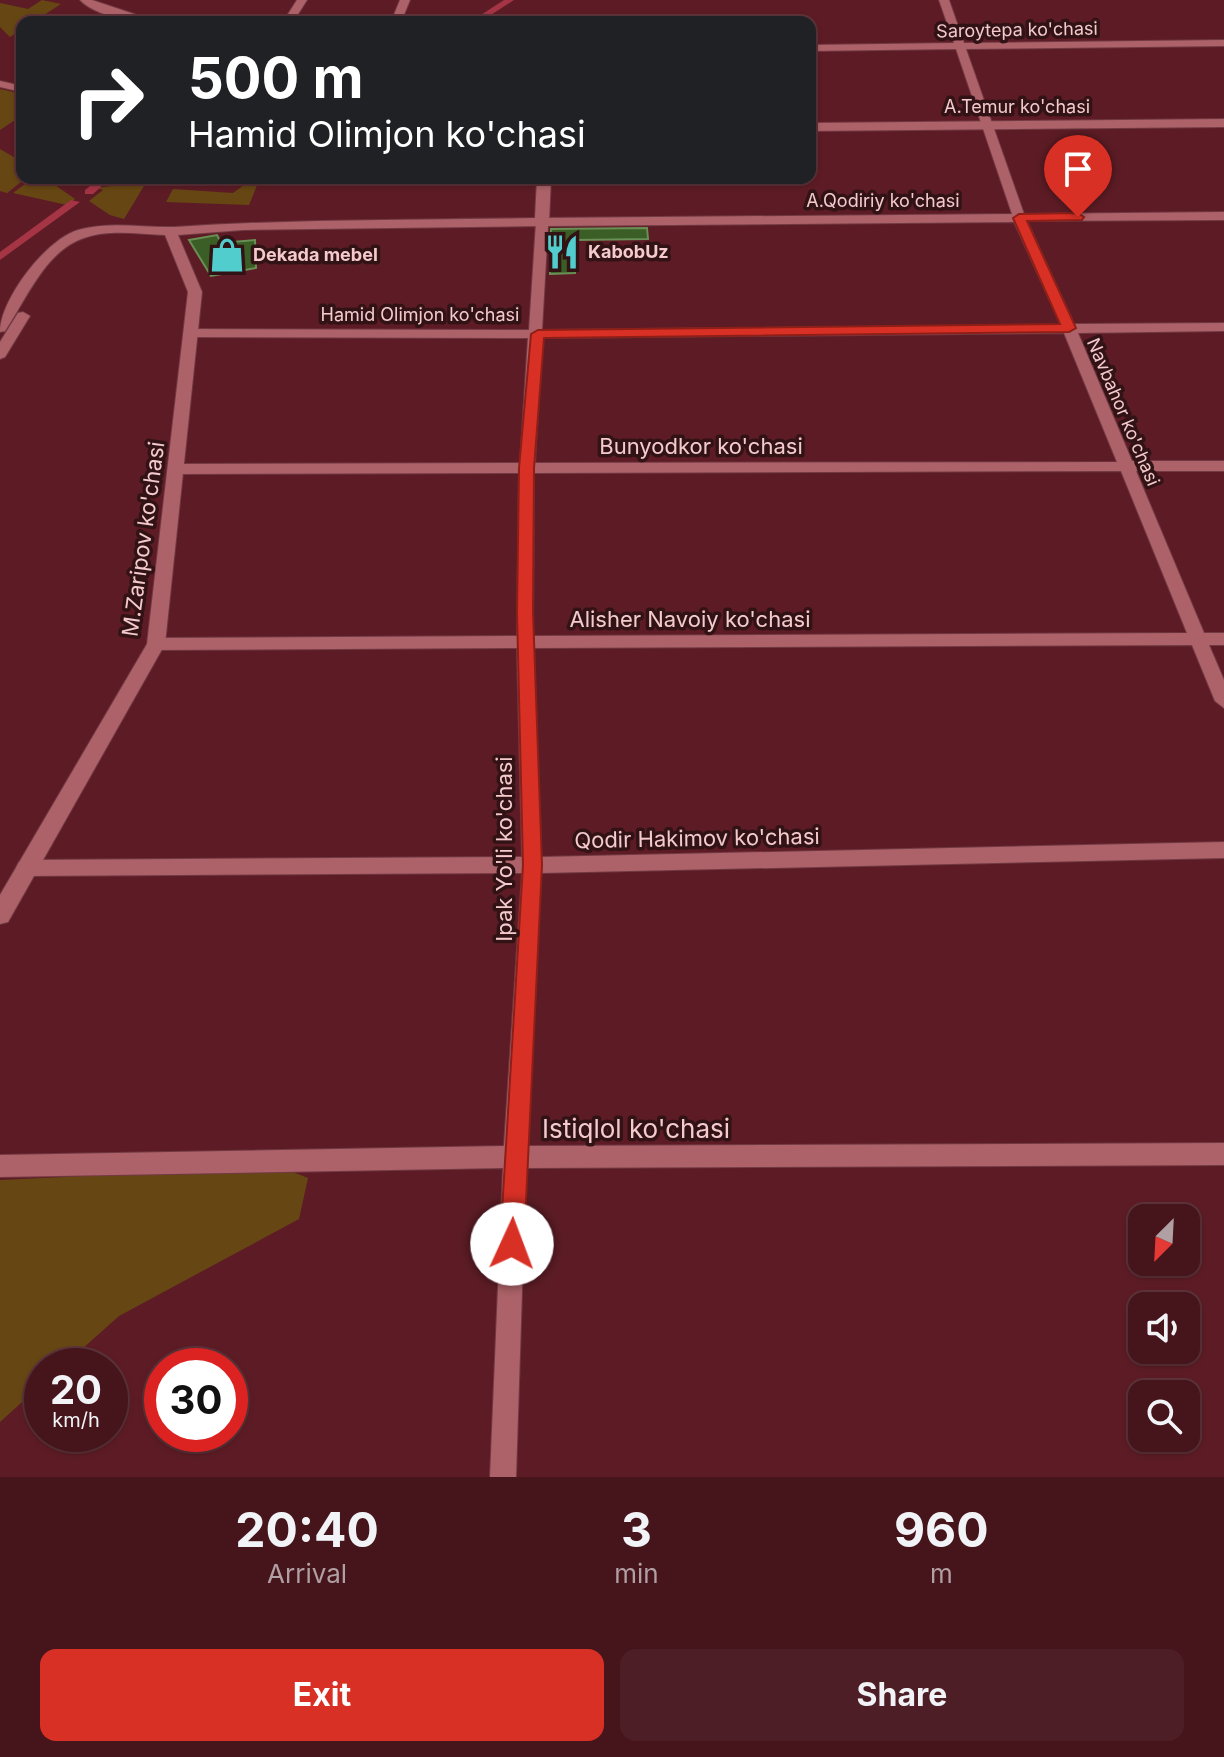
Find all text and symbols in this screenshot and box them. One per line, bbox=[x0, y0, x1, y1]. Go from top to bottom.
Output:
street label: Saroytepa ko'chasi bbox=[936, 18, 1098, 41]
text: 500 m bbox=[188, 44, 364, 112]
icon: right bbox=[56, 48, 160, 152]
street label: A.Temur ko'chasi bbox=[944, 96, 1090, 117]
text: Hamid Olimjon ko'chasi bbox=[188, 112, 586, 156]
pin bbox=[1044, 135, 1112, 217]
icon: arrive bbox=[1056, 147, 1100, 191]
street label: A.Qodiriy ko'chasi bbox=[806, 190, 960, 211]
restaurant icon: KabobUz bbox=[543, 233, 581, 271]
shop icon: Dekada mebel bbox=[208, 236, 246, 274]
place label: KabobUz bbox=[588, 241, 669, 262]
place label: Dekada mebel bbox=[253, 244, 378, 265]
street label: Hamid Olimjon ko'chasi bbox=[321, 304, 519, 325]
street label: Navbahor ko'chasi bbox=[1083, 335, 1164, 489]
street label: Bunyodkor ko'chasi bbox=[599, 433, 803, 459]
street label: M.Zaripov ko'chasi bbox=[116, 440, 170, 638]
street label: Alisher Navoiy ko'chasi bbox=[570, 606, 810, 632]
street label: Ipak Yo'li ko'chasi bbox=[491, 756, 517, 942]
street label: Qodir Hakimov ko'chasi bbox=[574, 823, 820, 853]
street label: Istiqlol ko'chasi bbox=[542, 1113, 730, 1144]
position arrow bbox=[470, 1202, 554, 1286]
north arrow bbox=[1128, 1204, 1200, 1276]
map controls bbox=[1128, 1204, 1200, 1452]
button: sound bbox=[1128, 1292, 1200, 1364]
speed limit sign: 30 bbox=[144, 1348, 248, 1452]
text: 20 bbox=[50, 1365, 102, 1414]
button: search bbox=[1128, 1380, 1200, 1452]
text: km/h bbox=[52, 1408, 100, 1432]
text: 20:40 bbox=[235, 1500, 379, 1559]
text: 3 bbox=[621, 1500, 652, 1559]
text: 960 bbox=[894, 1500, 989, 1559]
text: Arrival bbox=[267, 1558, 347, 1589]
text: min bbox=[614, 1558, 659, 1589]
text: m bbox=[930, 1558, 953, 1589]
button: Exit bbox=[40, 1649, 604, 1741]
button: Share bbox=[620, 1649, 1184, 1741]

